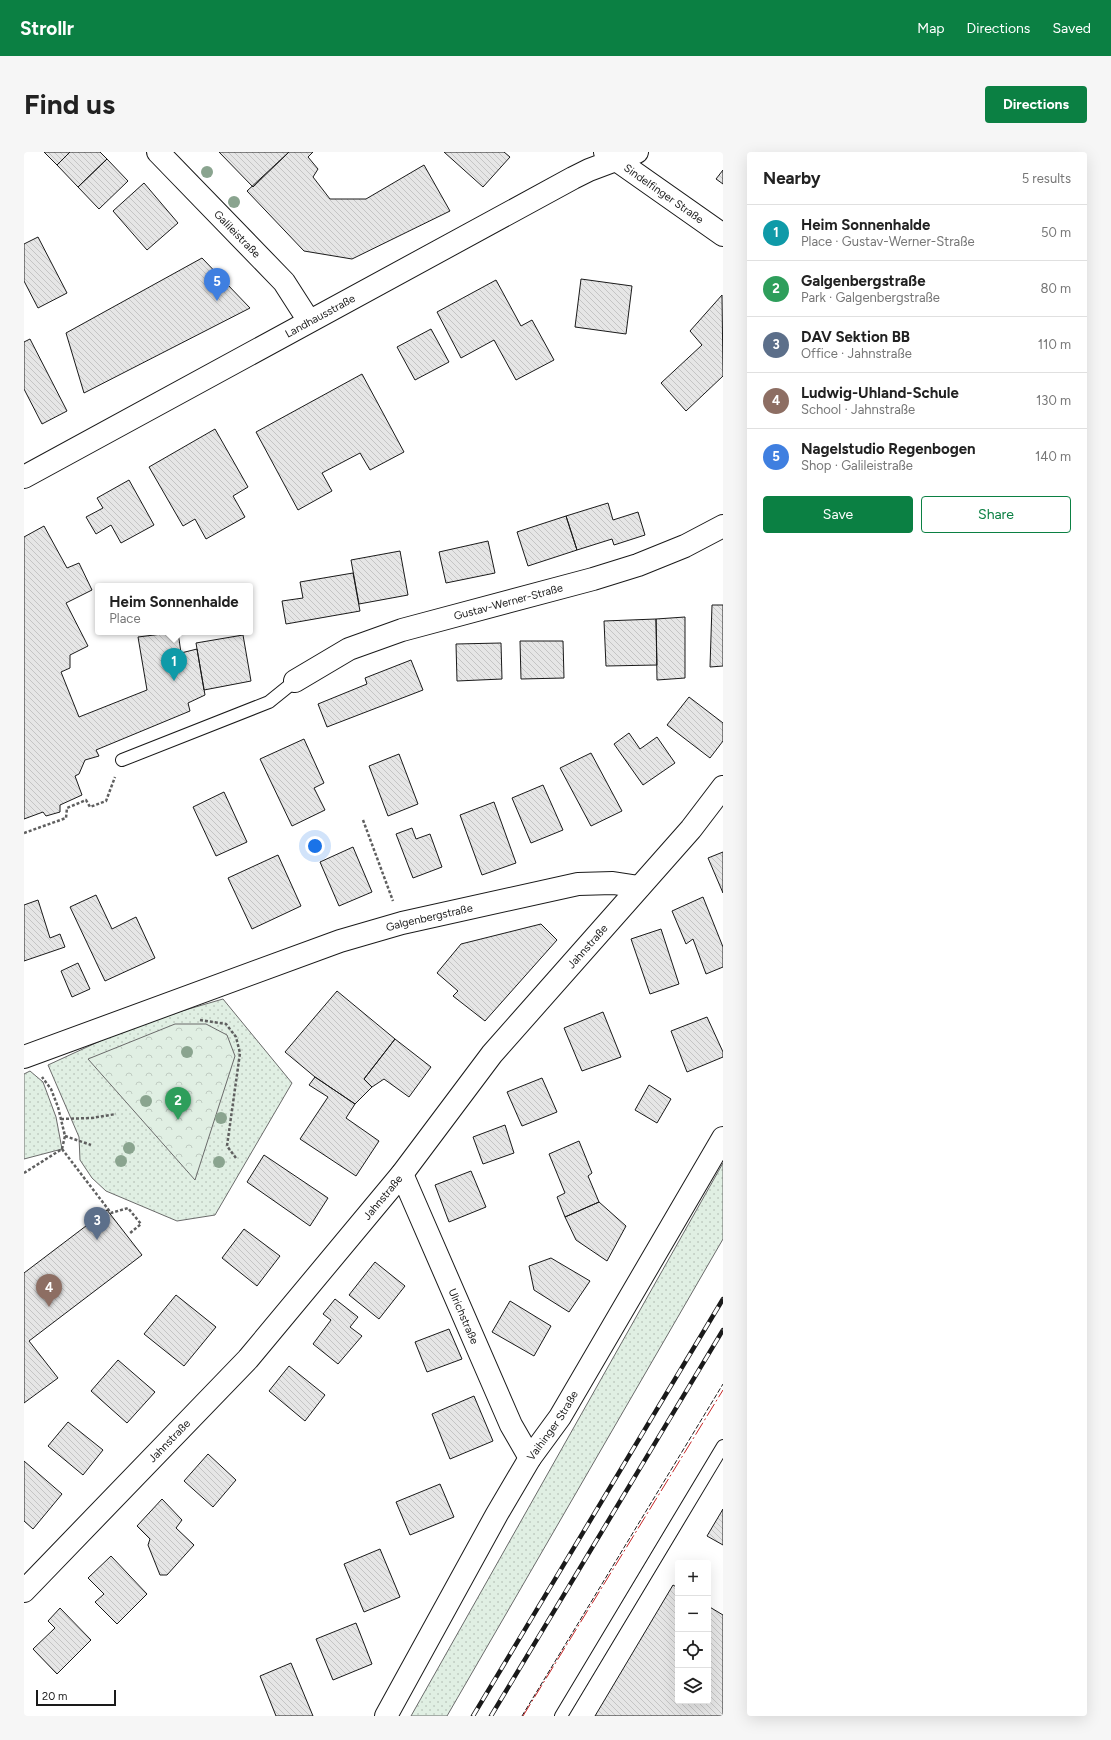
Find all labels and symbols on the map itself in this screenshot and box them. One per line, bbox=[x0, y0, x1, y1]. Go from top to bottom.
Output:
street label: Sindelfinger Straße bbox=[621, 161, 706, 226]
street label: Galileistraße bbox=[211, 207, 263, 260]
pin: 5 bbox=[204, 268, 230, 301]
street label: Landhausstraße bbox=[283, 291, 357, 340]
street label: Gustav-Werner-Straße bbox=[452, 581, 564, 622]
pin: 1 bbox=[161, 648, 187, 681]
your location bbox=[305, 836, 325, 856]
street label: Galgenbergstraße bbox=[384, 901, 474, 934]
street label: Jahnstraße bbox=[564, 922, 610, 971]
pin: 2 bbox=[165, 1087, 191, 1120]
street label: Jahnstraße bbox=[360, 1172, 405, 1222]
pin: 3 bbox=[84, 1207, 110, 1240]
pin: 4 bbox=[36, 1274, 62, 1307]
street label: Ulrichstraße bbox=[446, 1286, 482, 1346]
street label: Vaihinger Straße bbox=[524, 1388, 581, 1463]
street label: Jahnstraße bbox=[146, 1417, 193, 1465]
scale bar bbox=[36, 1688, 116, 1707]

